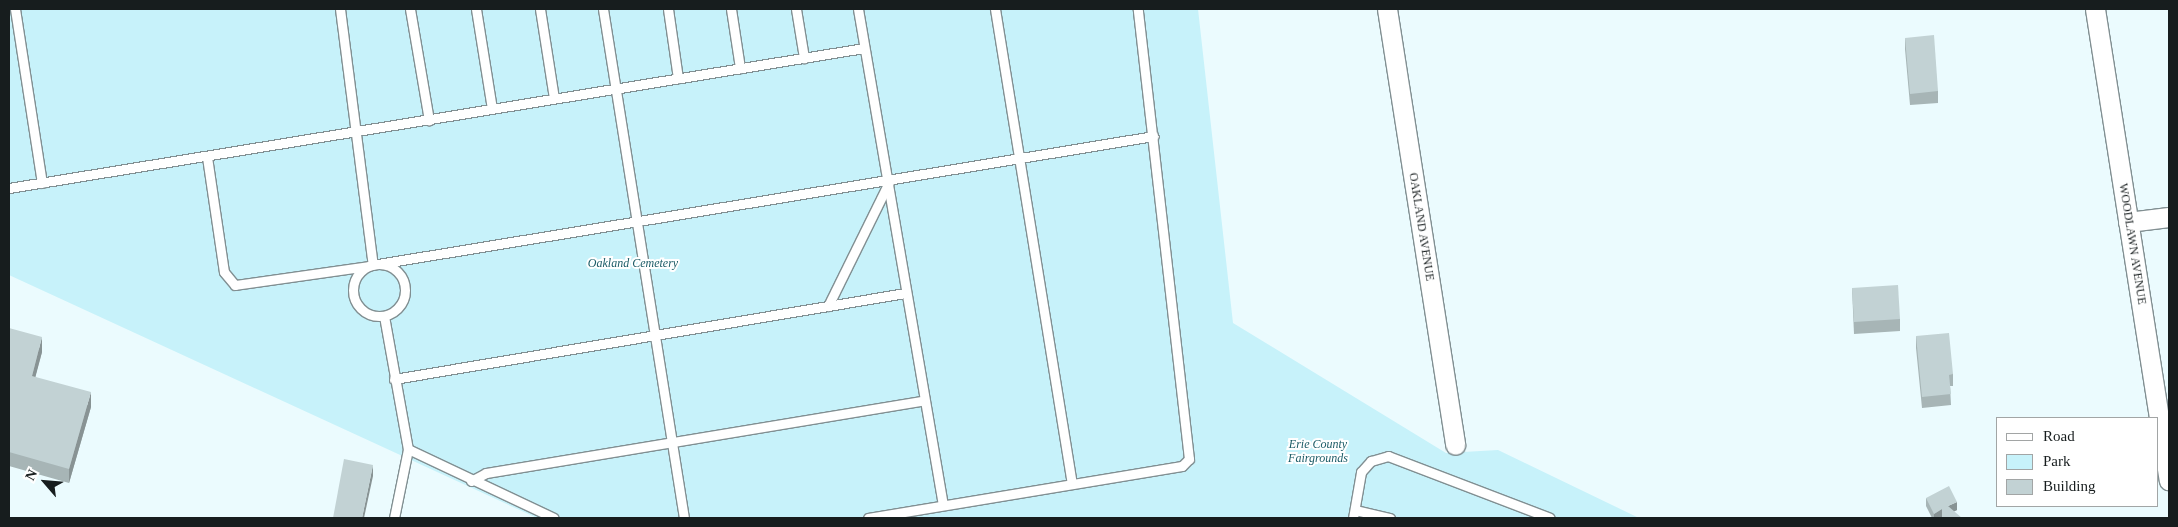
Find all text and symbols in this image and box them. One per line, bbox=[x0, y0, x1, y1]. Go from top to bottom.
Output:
street label: OAKLAND AVENUE bbox=[1405, 171, 1437, 283]
street label: WOODLAWN AVENUE bbox=[2115, 182, 2149, 306]
park label: Oakland Cemetery bbox=[588, 257, 678, 271]
legend bbox=[1996, 417, 2158, 507]
text: Road bbox=[2043, 428, 2075, 444]
park label: Erie County Fairgrounds bbox=[1288, 438, 1348, 466]
text: Park bbox=[2043, 453, 2071, 469]
north arrow bbox=[20, 457, 70, 507]
text: N bbox=[22, 467, 40, 483]
text: Building bbox=[2043, 478, 2096, 494]

